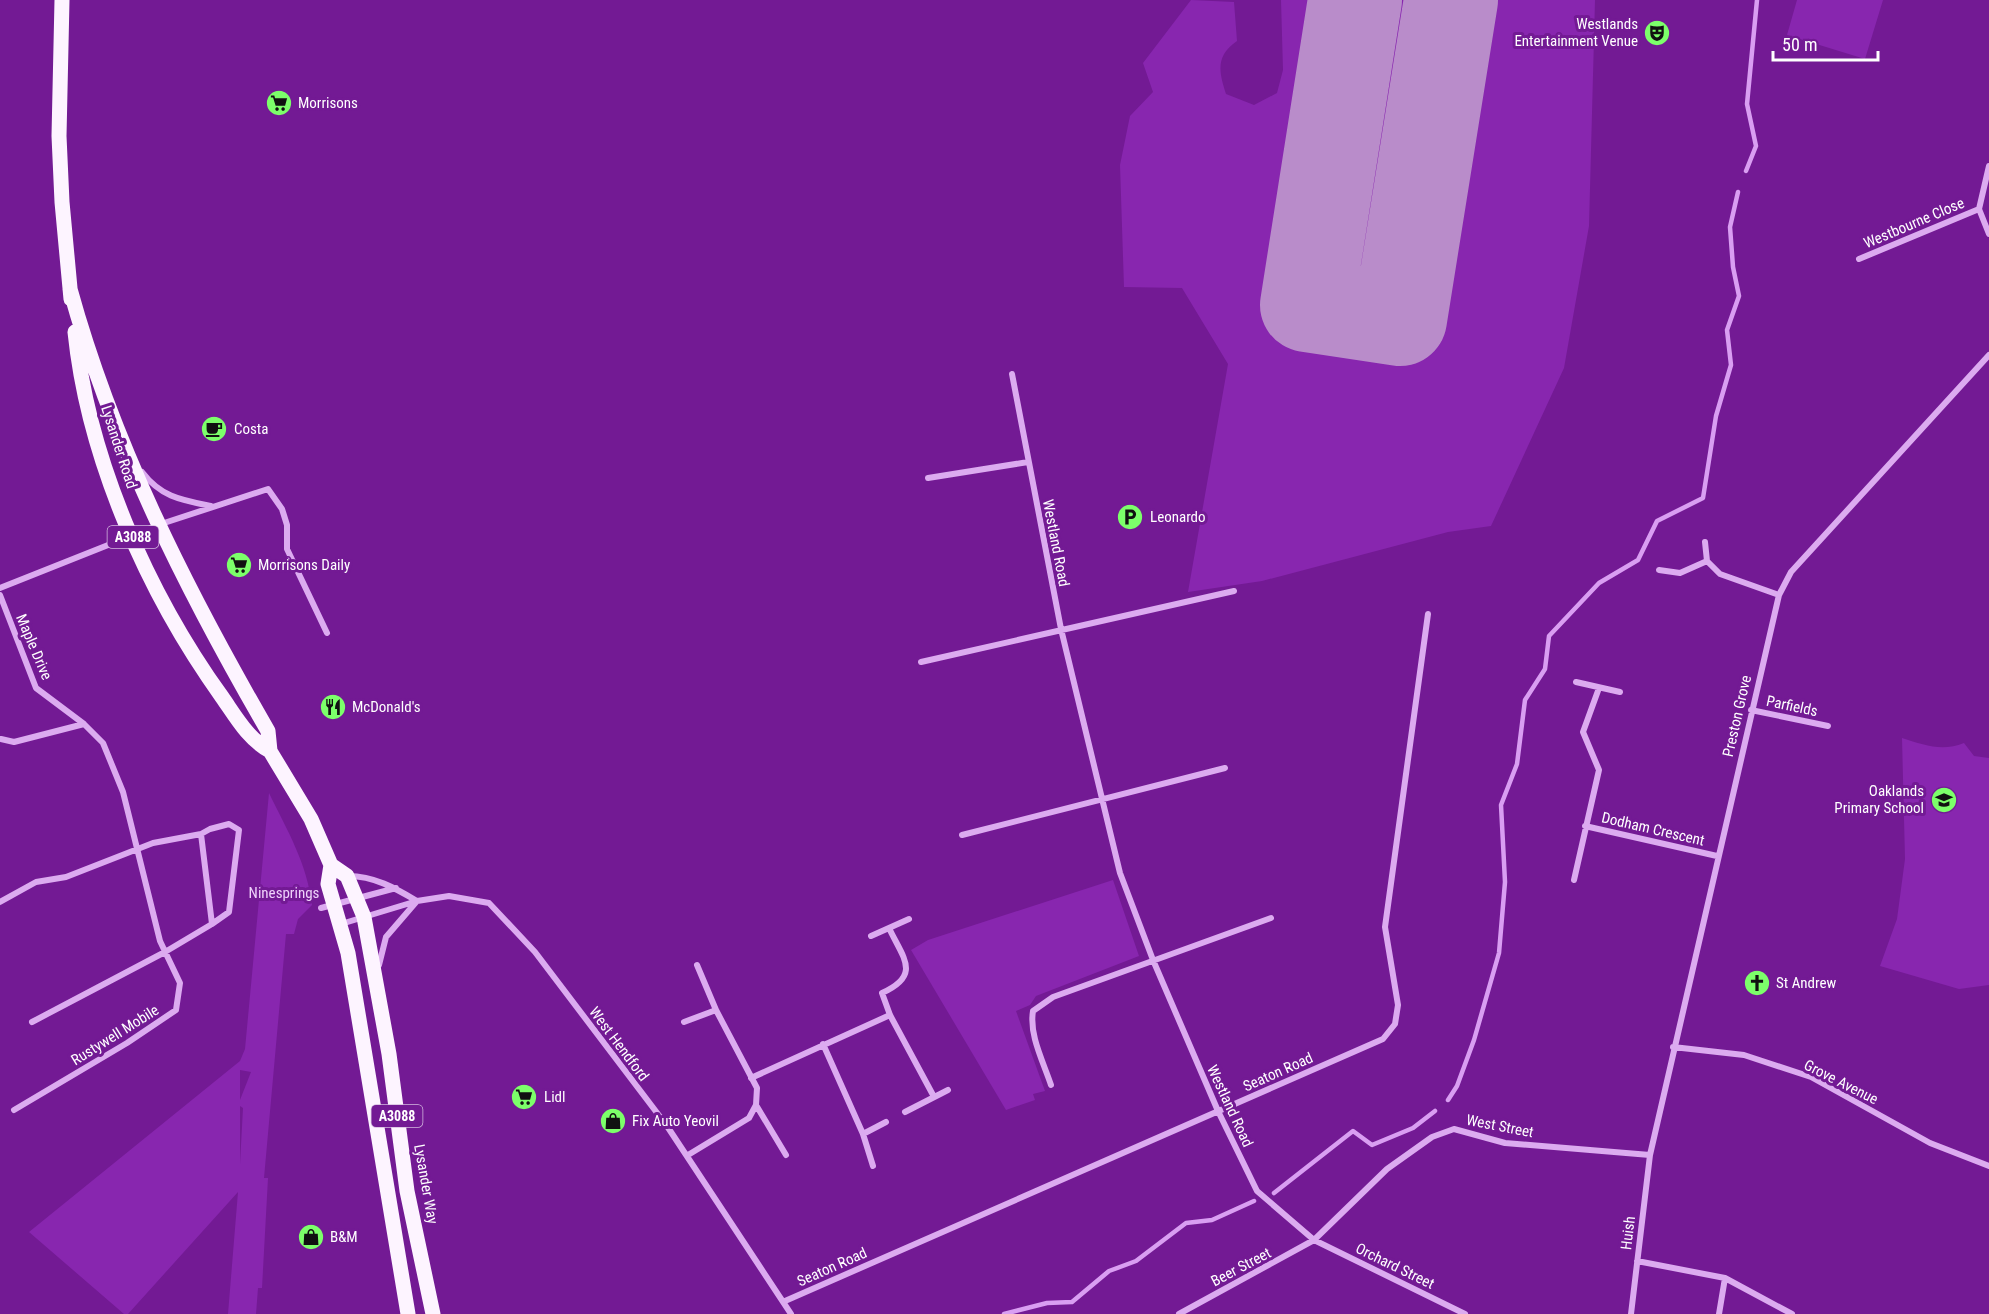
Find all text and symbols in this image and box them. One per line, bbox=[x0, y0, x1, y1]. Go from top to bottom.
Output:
place label: Westlands Entertainment Venue bbox=[1514, 15, 1638, 50]
theatre icon: Westlands Entertainment Venue bbox=[1642, 18, 1672, 48]
scale bar bbox=[1773, 24, 1878, 62]
text: 50 m bbox=[1782, 34, 1817, 55]
supermarket icon: Morrisons bbox=[264, 88, 294, 118]
place label: Morrisons bbox=[298, 94, 358, 112]
street label: Westbourne Close bbox=[1861, 194, 1967, 252]
street label: Lysander Road bbox=[97, 403, 141, 491]
cafe icon: Costa bbox=[199, 414, 229, 444]
place label: Costa bbox=[234, 420, 269, 438]
street label: Westland Road bbox=[1039, 498, 1073, 588]
parking icon: Leonardo bbox=[1115, 502, 1145, 532]
place label: Leonardo bbox=[1150, 508, 1206, 526]
road number: A3088 bbox=[108, 526, 158, 548]
supermarket icon: Morrisons Daily bbox=[224, 550, 254, 580]
place label: Morrisons Daily bbox=[258, 556, 350, 574]
street label: Maple Drive bbox=[12, 611, 56, 683]
street label: Preston Grove bbox=[1719, 673, 1755, 759]
restaurant icon: McDonald's bbox=[318, 692, 348, 722]
street label: Parfields bbox=[1765, 692, 1820, 720]
place label: McDonald's bbox=[352, 698, 421, 716]
place label: Oaklands Primary School bbox=[1834, 782, 1924, 817]
school or university icon: Oaklands Primary School bbox=[1929, 785, 1959, 815]
street label: Dodham Crescent bbox=[1600, 808, 1706, 850]
park label: Ninesprings bbox=[249, 884, 320, 902]
church icon: St Andrew bbox=[1742, 968, 1772, 998]
place label: St Andrew bbox=[1776, 974, 1836, 992]
street label: Rustywell Mobile bbox=[68, 1001, 162, 1069]
street label: West Hendford bbox=[585, 1003, 653, 1085]
street label: Seaton Road bbox=[1240, 1049, 1316, 1095]
street label: Grove Avenue bbox=[1801, 1056, 1881, 1108]
street label: Westland Road bbox=[1203, 1062, 1257, 1150]
supermarket icon: Lidl bbox=[509, 1082, 539, 1112]
place label: Lidl bbox=[544, 1088, 565, 1106]
road number: A3088 bbox=[372, 1105, 422, 1127]
shop icon: Fix Auto Yeovil bbox=[598, 1106, 628, 1136]
street label: West Street bbox=[1465, 1111, 1535, 1141]
place label: Fix Auto Yeovil bbox=[632, 1112, 719, 1130]
street label: Lysander Way bbox=[410, 1143, 442, 1225]
street label: Huish bbox=[1617, 1215, 1639, 1251]
shop icon: B&M bbox=[296, 1222, 326, 1252]
place label: B&M bbox=[330, 1228, 358, 1246]
street label: Orchard Street bbox=[1353, 1239, 1437, 1293]
street label: Seaton Road bbox=[794, 1244, 870, 1290]
street label: Beer Street bbox=[1208, 1244, 1274, 1290]

